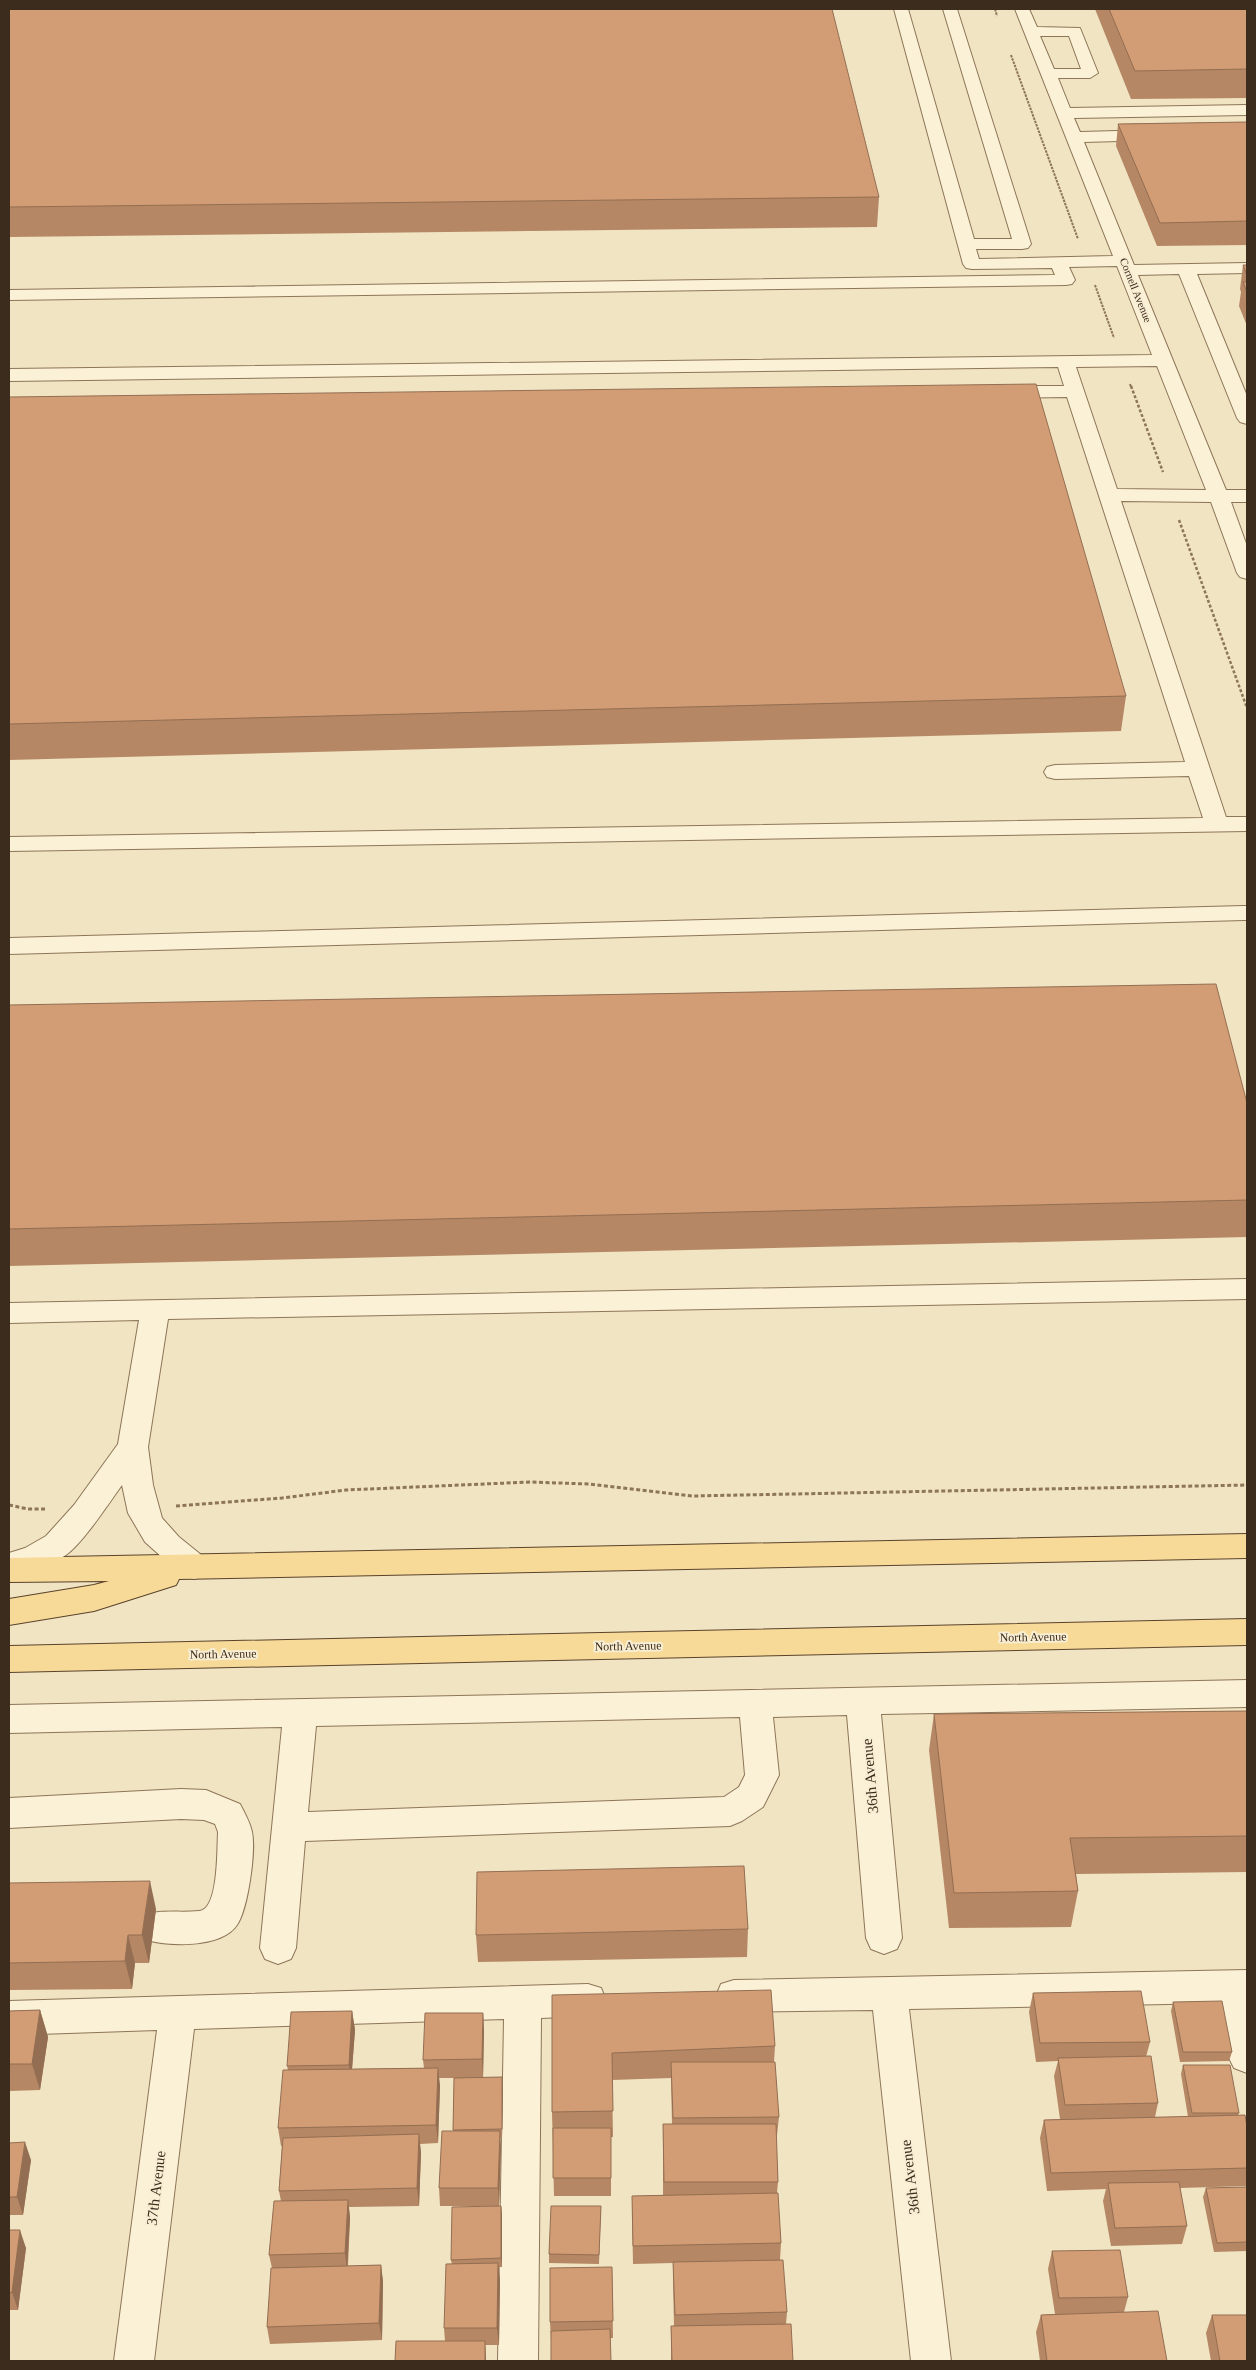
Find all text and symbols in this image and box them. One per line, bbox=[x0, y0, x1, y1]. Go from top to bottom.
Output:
street label: Cornell Avenue bbox=[1118, 256, 1154, 324]
street label: North Avenue bbox=[1000, 1629, 1066, 1645]
street label: North Avenue bbox=[595, 1638, 661, 1654]
street label: North Avenue bbox=[190, 1646, 256, 1662]
street label: 36th Avenue bbox=[859, 1738, 881, 1814]
street label: 36th Avenue bbox=[897, 2138, 923, 2215]
street label: 37th Avenue bbox=[143, 2149, 169, 2226]

